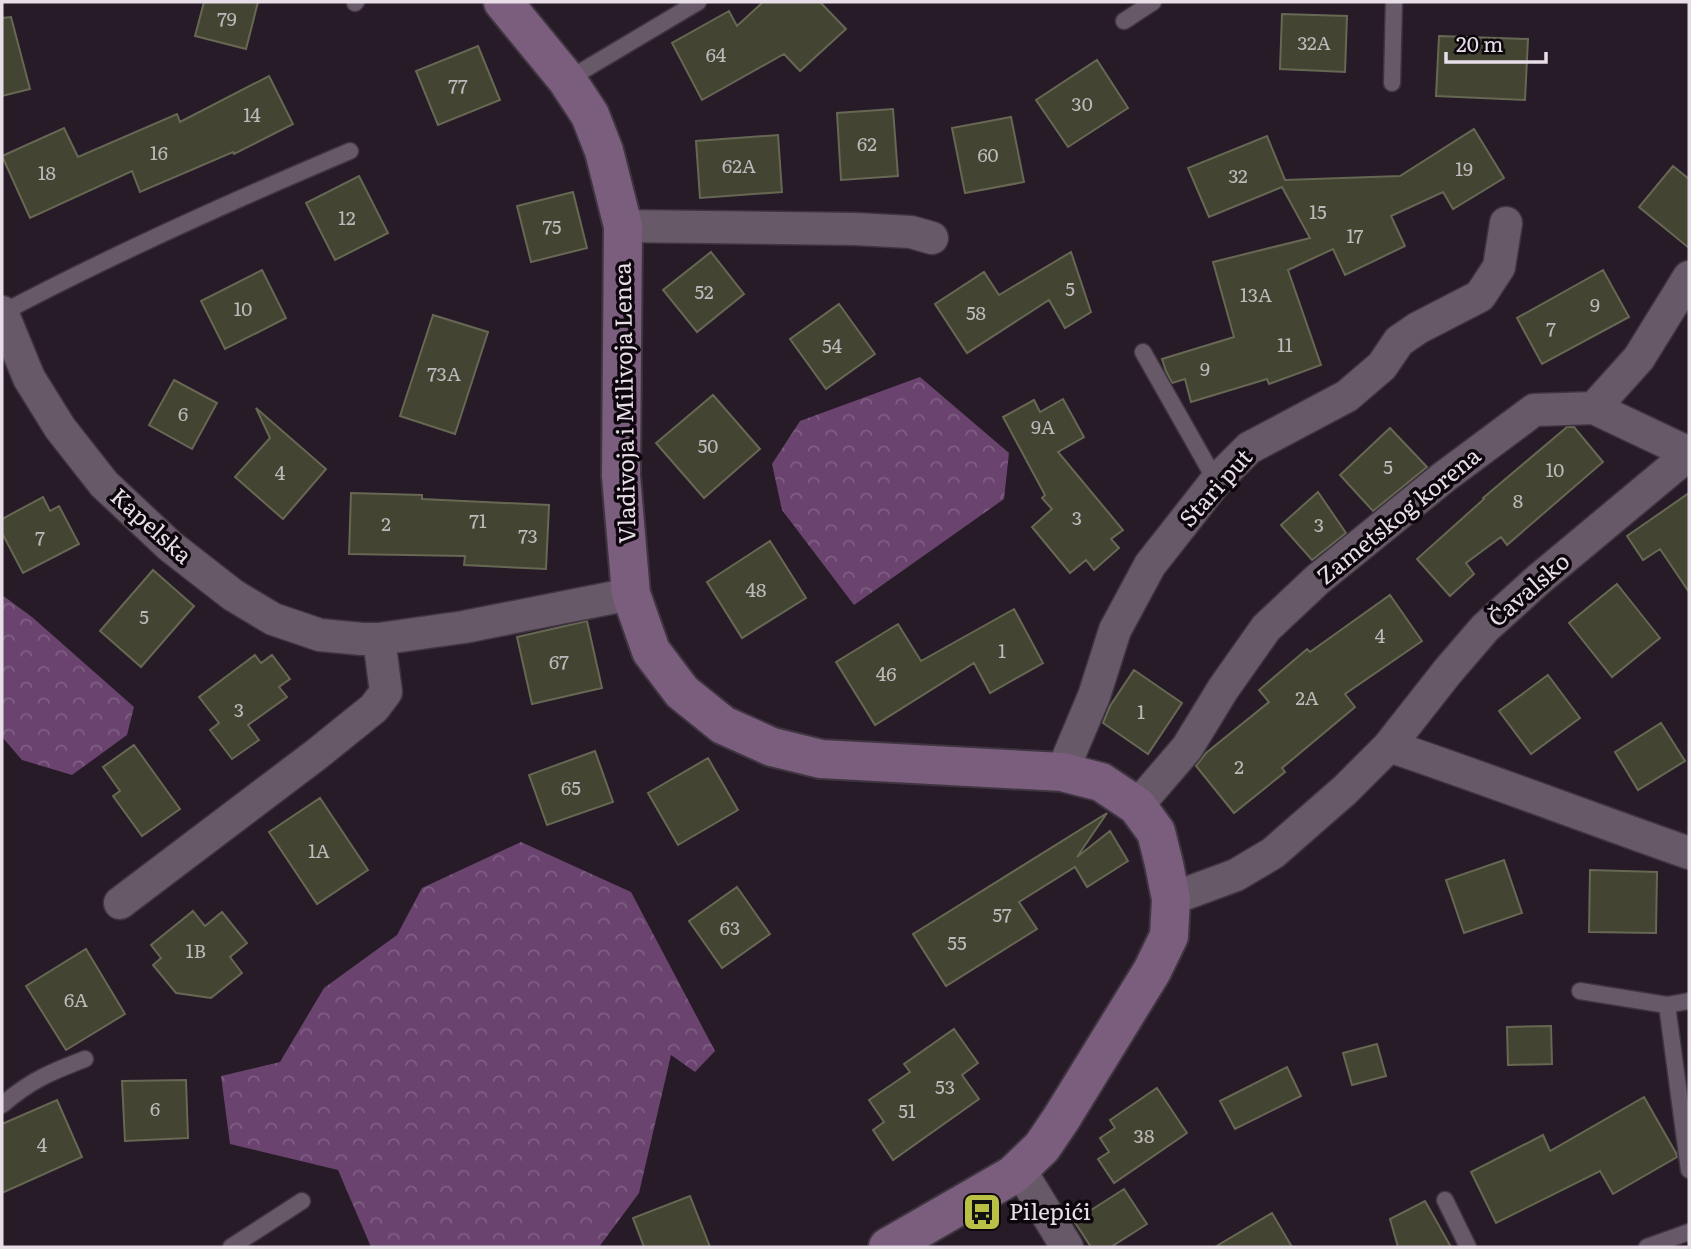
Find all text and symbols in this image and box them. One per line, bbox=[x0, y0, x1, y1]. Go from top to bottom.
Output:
house number: 79 bbox=[217, 4, 237, 32]
scale bar bbox=[1446, 21, 1546, 65]
text: 20 m bbox=[1456, 27, 1503, 58]
house number: 32A bbox=[1297, 28, 1331, 56]
house number: 64 bbox=[706, 40, 727, 68]
house number: 77 bbox=[448, 71, 468, 99]
house number: 30 bbox=[1071, 89, 1093, 117]
house number: 14 bbox=[243, 100, 261, 128]
house number: 62 bbox=[857, 129, 877, 157]
house number: 16 bbox=[150, 138, 168, 166]
house number: 60 bbox=[977, 140, 999, 168]
house number: 62A bbox=[722, 151, 756, 179]
house number: 19 bbox=[1455, 154, 1473, 182]
house number: 18 bbox=[38, 158, 56, 186]
house number: 32 bbox=[1228, 161, 1248, 189]
house number: 15 bbox=[1309, 197, 1327, 225]
house number: 12 bbox=[338, 203, 356, 231]
house number: 75 bbox=[543, 212, 562, 240]
house number: 17 bbox=[1347, 221, 1364, 249]
street label: Vladivoja i Milivoja Lenca bbox=[604, 262, 642, 544]
house number: 5 bbox=[1065, 274, 1075, 302]
house number: 52 bbox=[694, 277, 714, 305]
house number: 13A bbox=[1240, 280, 1272, 308]
house number: 9 bbox=[1590, 290, 1600, 318]
house number: 10 bbox=[234, 294, 252, 322]
house number: 58 bbox=[966, 298, 986, 326]
house number: 7 bbox=[1546, 314, 1556, 342]
house number: 11 bbox=[1277, 330, 1293, 358]
house number: 54 bbox=[822, 331, 843, 359]
house number: 9 bbox=[1200, 354, 1210, 382]
house number: 73A bbox=[427, 359, 461, 387]
house number: 6 bbox=[178, 399, 188, 427]
house number: 9A bbox=[1031, 412, 1055, 440]
house number: 50 bbox=[698, 431, 718, 459]
street label: Zametskog korena bbox=[1309, 437, 1487, 591]
street label: Stari put bbox=[1170, 439, 1259, 533]
house number: 5 bbox=[1383, 452, 1393, 480]
house number: 10 bbox=[1546, 455, 1564, 483]
house number: 4 bbox=[275, 458, 286, 486]
street label: Kapelska bbox=[104, 479, 201, 571]
house number: 8 bbox=[1513, 486, 1523, 514]
house number: 3 bbox=[1072, 503, 1082, 531]
house number: 71 bbox=[469, 506, 487, 534]
house number: 2 bbox=[381, 509, 391, 537]
house number: 3 bbox=[1314, 510, 1324, 538]
house number: 73 bbox=[518, 521, 538, 549]
house number: 7 bbox=[35, 523, 45, 551]
street label: Čavalsko bbox=[1479, 543, 1576, 634]
house number: 48 bbox=[746, 575, 766, 603]
house number: 5 bbox=[139, 602, 149, 630]
house number: 4 bbox=[1375, 621, 1386, 649]
house number: 1 bbox=[998, 636, 1006, 664]
house number: 67 bbox=[549, 647, 569, 675]
house number: 46 bbox=[876, 659, 896, 687]
house number: 2A bbox=[1295, 683, 1319, 711]
house number: 3 bbox=[234, 695, 244, 723]
house number: 1 bbox=[1137, 697, 1145, 725]
house number: 2 bbox=[1234, 752, 1244, 780]
house number: 65 bbox=[561, 773, 581, 801]
house number: 1A bbox=[308, 836, 330, 864]
house number: 57 bbox=[992, 900, 1012, 928]
house number: 63 bbox=[720, 913, 740, 941]
house number: 55 bbox=[947, 928, 967, 956]
house number: 1B bbox=[186, 936, 206, 964]
house number: 6A bbox=[64, 985, 88, 1013]
house number: 53 bbox=[935, 1072, 955, 1100]
house number: 6 bbox=[150, 1094, 160, 1122]
house number: 51 bbox=[898, 1096, 916, 1124]
house number: 38 bbox=[1134, 1121, 1154, 1149]
house number: 4 bbox=[37, 1130, 48, 1158]
bus stop icon: Pilepići bbox=[961, 1191, 1003, 1233]
place label: Pilepići bbox=[1009, 1193, 1091, 1227]

